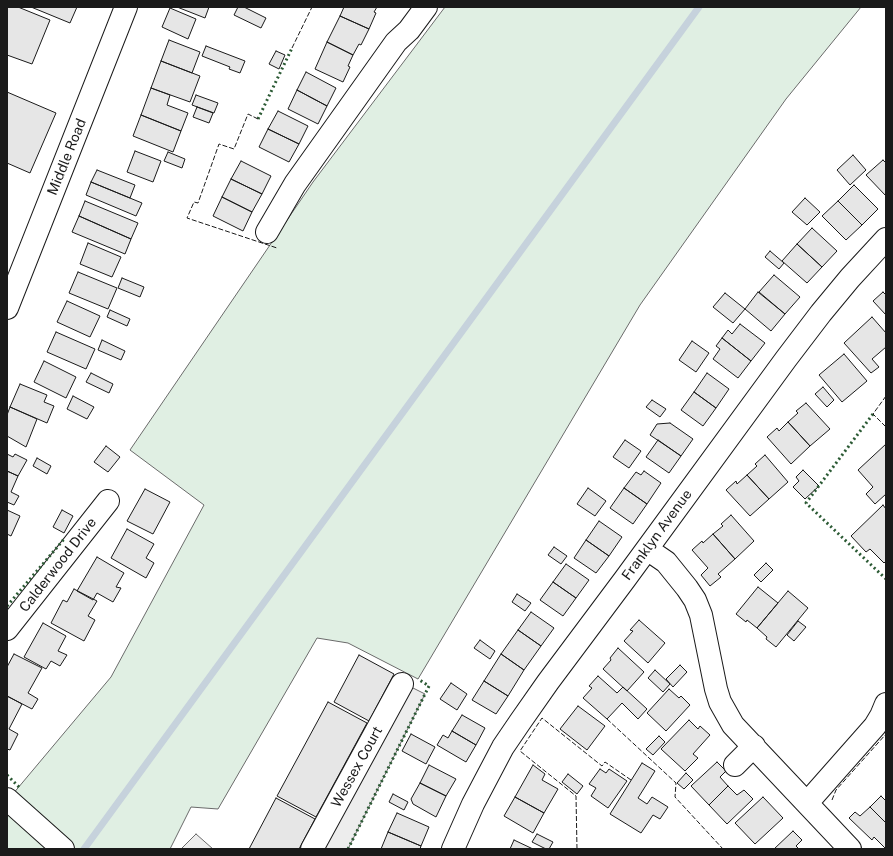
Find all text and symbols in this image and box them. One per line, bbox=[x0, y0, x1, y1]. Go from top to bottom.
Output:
street label: Middle Road bbox=[44, 116, 90, 198]
street label: Franklyn Avenue bbox=[618, 486, 696, 584]
street label: Calderwood Drive bbox=[16, 515, 100, 615]
street label: Wessex Court bbox=[328, 724, 386, 810]

